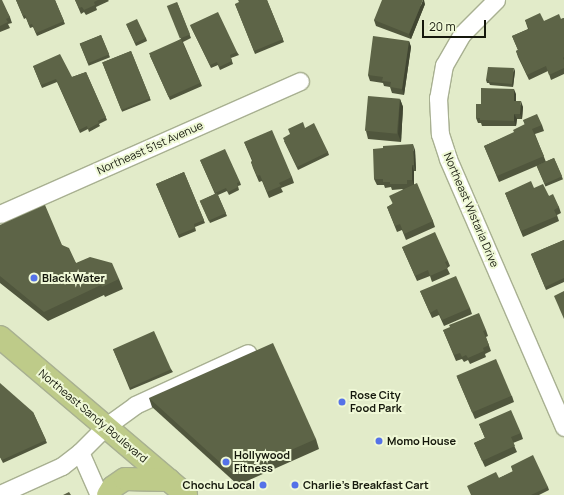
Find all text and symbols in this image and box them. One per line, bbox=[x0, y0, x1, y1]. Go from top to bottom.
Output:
scale bar bbox=[424, 12, 488, 38]
text: 20 m bbox=[429, 18, 456, 35]
street label: Northeast 51st Avenue bbox=[95, 119, 205, 177]
street label: Northeast Wistaria Drive bbox=[441, 151, 501, 269]
place label: Black Water bbox=[42, 271, 105, 285]
marker: Black Water bbox=[29, 273, 39, 283]
street label: Northeast Sandy Boulevard bbox=[36, 367, 150, 465]
place label: Rose City Food Park bbox=[350, 389, 402, 415]
marker: Rose City Food Park bbox=[337, 397, 347, 407]
place label: Momo House bbox=[387, 434, 456, 448]
marker: Momo House bbox=[374, 436, 384, 446]
place label: Hollywood Fitness bbox=[234, 449, 290, 475]
marker: Hollywood Fitness bbox=[221, 457, 231, 467]
place label: Chochu Local bbox=[183, 478, 255, 492]
place label: Charlie's Breakfast Cart bbox=[303, 478, 429, 492]
marker: Chochu Local bbox=[258, 480, 268, 490]
marker: Charlie's Breakfast Cart bbox=[290, 480, 300, 490]

